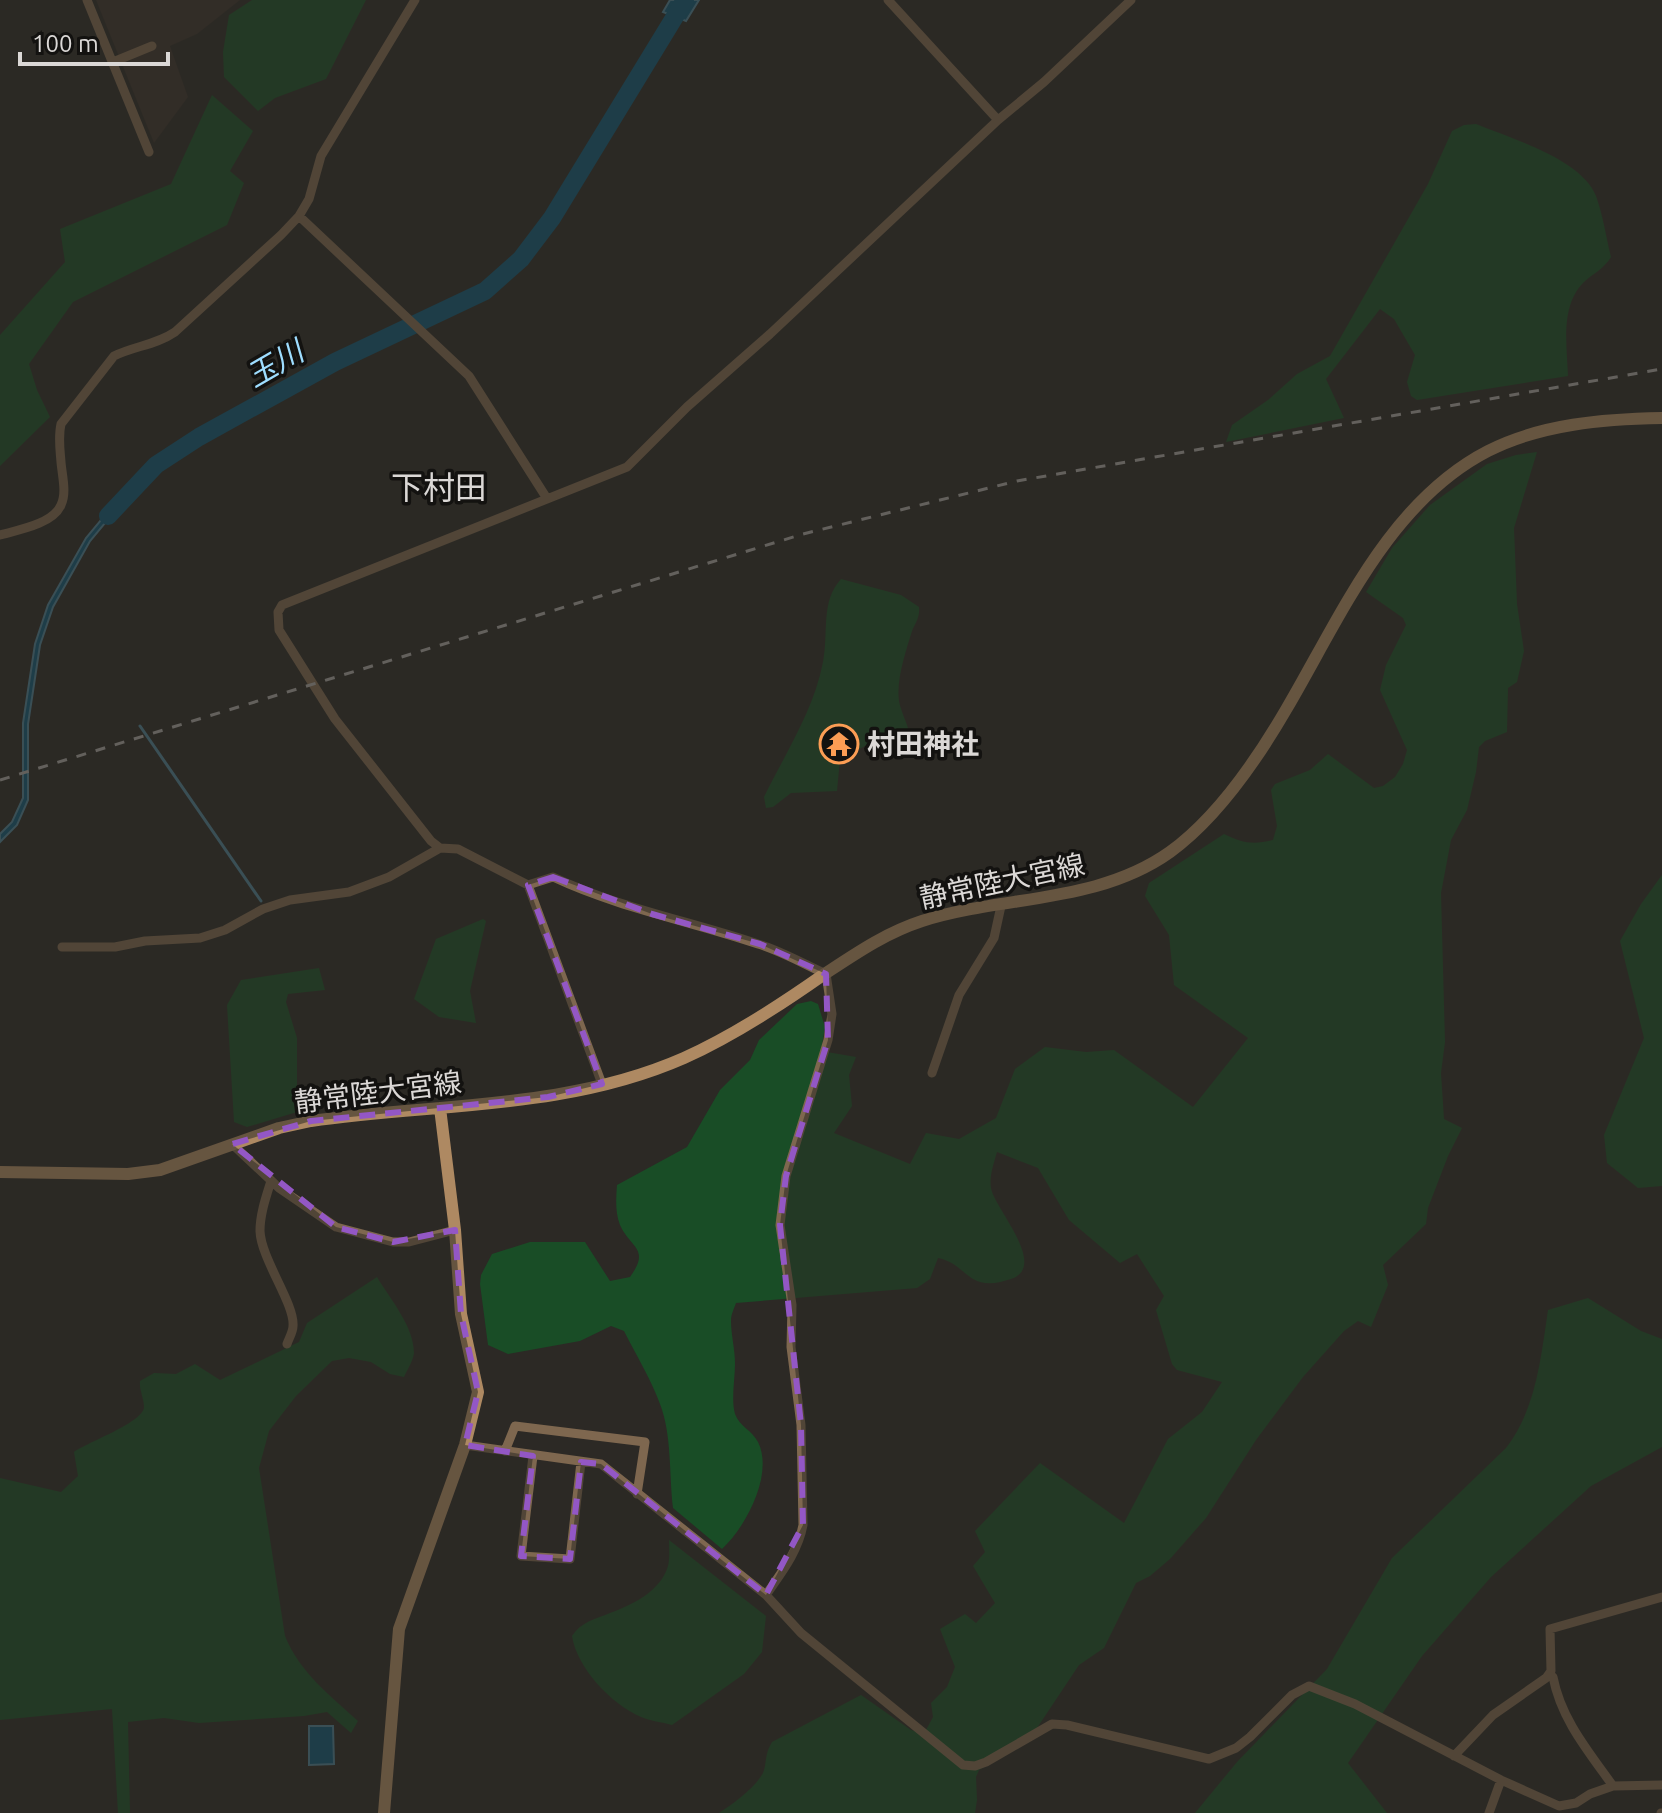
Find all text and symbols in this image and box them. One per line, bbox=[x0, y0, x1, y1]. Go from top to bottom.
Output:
scale bar bbox=[20, 16, 168, 66]
text: 100 m bbox=[32, 30, 99, 57]
water label: 玉川 bbox=[240, 332, 312, 393]
district label: 下村田 bbox=[391, 469, 487, 505]
temple icon: 村田神社 bbox=[818, 723, 860, 765]
place label: 村田神社 bbox=[867, 728, 979, 759]
street label: 静常陸大宮線 bbox=[917, 848, 1087, 913]
street label: 静常陸大宮線 bbox=[293, 1066, 463, 1117]

